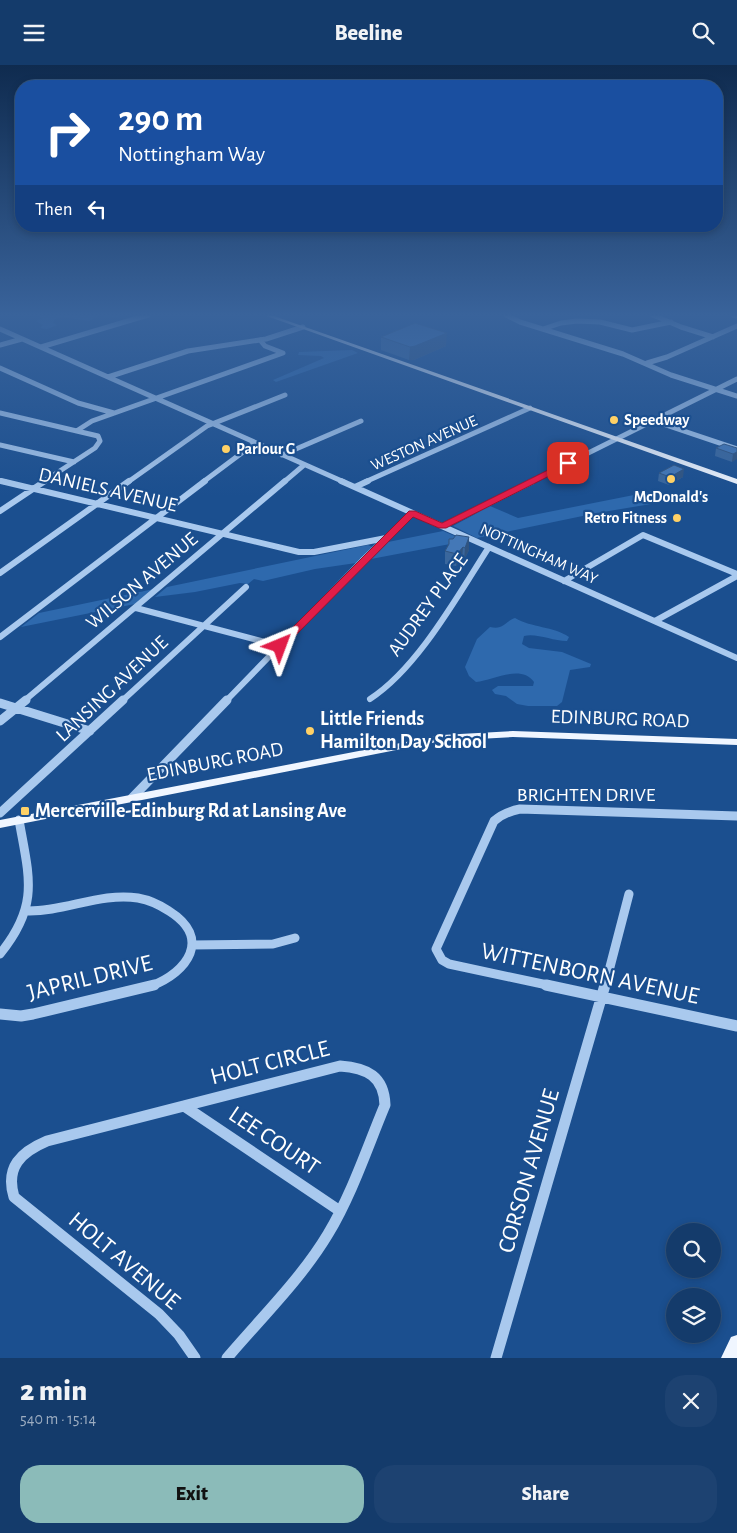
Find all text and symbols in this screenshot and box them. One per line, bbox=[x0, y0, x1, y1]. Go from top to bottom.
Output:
icon: menu bbox=[20, 19, 48, 47]
icon: search bbox=[689, 19, 717, 47]
text: Beeline bbox=[334, 22, 403, 44]
icon: right bbox=[35, 100, 100, 165]
text: 290 m bbox=[118, 102, 203, 137]
text: Nottingham Way bbox=[118, 143, 265, 165]
icon: left bbox=[83, 195, 111, 223]
text: Then bbox=[35, 200, 73, 219]
street label: WESTON AVENUE bbox=[368, 412, 480, 474]
place label: Speedway bbox=[624, 412, 690, 429]
marker: Speedway bbox=[608, 414, 620, 426]
place label: Parlour G bbox=[236, 441, 295, 457]
pin bbox=[547, 442, 589, 484]
marker: Parlour G bbox=[220, 443, 232, 455]
icon: arrive bbox=[554, 449, 582, 477]
street label: DANIELS AVENUE bbox=[37, 464, 180, 516]
marker: McDonald's bbox=[665, 473, 677, 485]
place label: McDonald's bbox=[634, 489, 708, 505]
place label: Retro Fitness bbox=[584, 510, 667, 526]
marker: Retro Fitness bbox=[671, 512, 683, 524]
street label: NOTTINGHAM WAY bbox=[478, 521, 601, 587]
street label: WILSON AVENUE bbox=[83, 529, 202, 633]
street label: AUDREY PLACE bbox=[384, 550, 472, 660]
position arrow bbox=[253, 619, 305, 671]
street label: LANSING AVENUE bbox=[52, 632, 172, 746]
street label: EDINBURG ROAD bbox=[550, 707, 690, 731]
place label: Little Friends Hamilton Day School bbox=[320, 709, 487, 752]
marker: Little Friends Hamilton Day School bbox=[304, 725, 316, 737]
street label: EDINBURG ROAD bbox=[145, 739, 285, 785]
street label: BRIGHTEN DRIVE bbox=[517, 785, 656, 805]
place label: Mercerville-Edinburg Rd at Lansing Ave bbox=[35, 801, 347, 821]
marker: Mercerville-Edinburg Rd at Lansing Ave bbox=[19, 805, 31, 817]
street label: WITTENBORN AVENUE bbox=[479, 939, 702, 1009]
street label: JAPRIL DRIVE bbox=[25, 951, 155, 1005]
street label: HOLT CIRCLE bbox=[208, 1037, 332, 1089]
street label: CORSON AVENUE bbox=[494, 1086, 564, 1256]
street label: LEE COURT bbox=[224, 1102, 324, 1180]
street label: HOLT AVENUE bbox=[64, 1208, 185, 1315]
map controls bbox=[666, 1223, 721, 1343]
button: search bbox=[666, 1223, 721, 1278]
button: layers bbox=[666, 1288, 721, 1343]
button: close bbox=[665, 1375, 717, 1427]
text: 2 min bbox=[20, 1376, 87, 1406]
text: 540 m · 15:14 bbox=[20, 1411, 96, 1427]
button: Exit bbox=[20, 1465, 364, 1523]
button: Share bbox=[374, 1465, 717, 1523]

